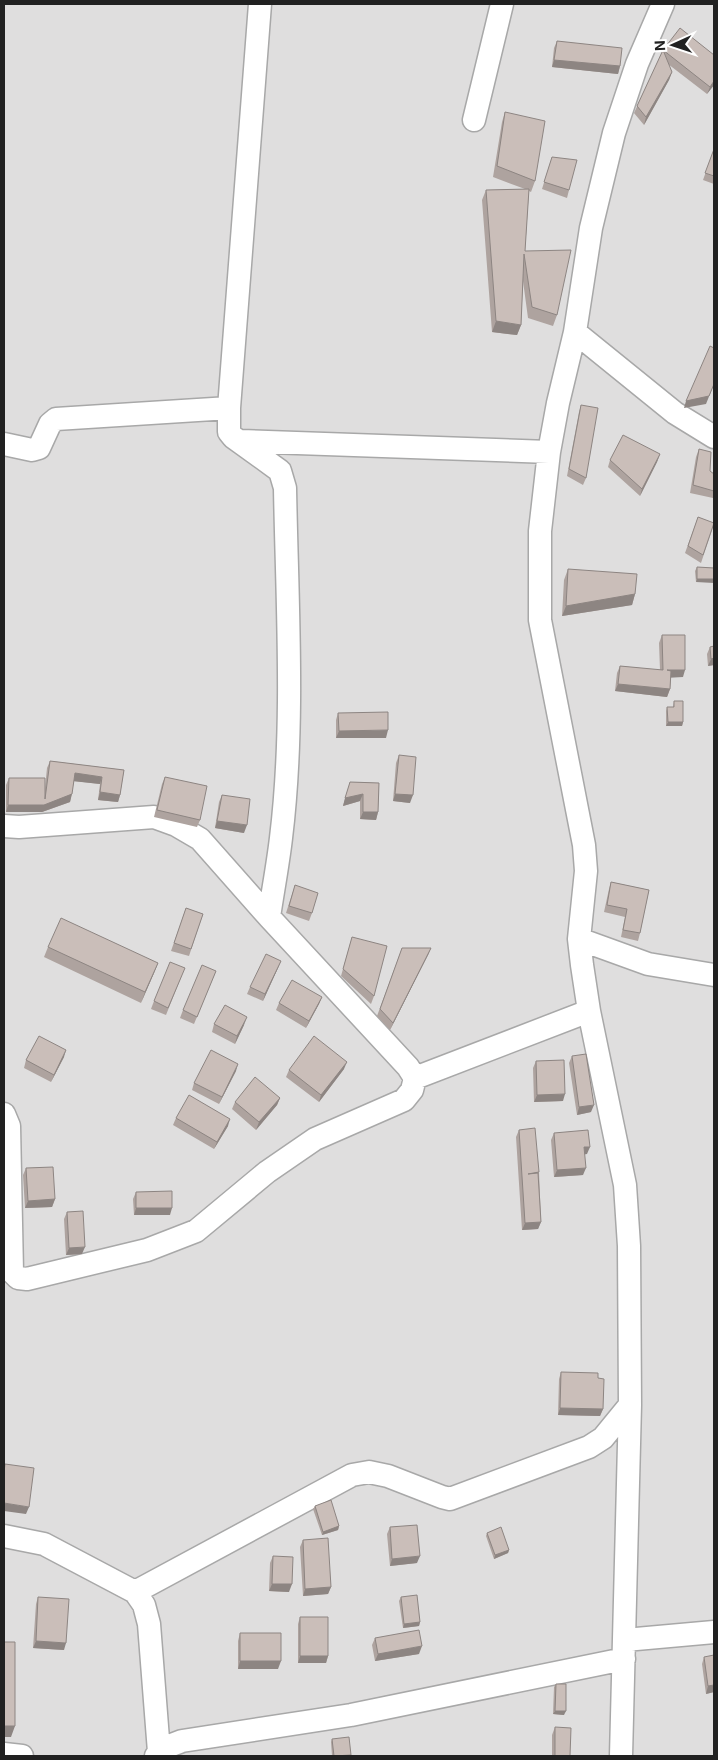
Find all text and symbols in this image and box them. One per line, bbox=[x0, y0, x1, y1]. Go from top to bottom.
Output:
north arrow bbox=[648, 20, 698, 70]
text: N bbox=[651, 40, 668, 51]

